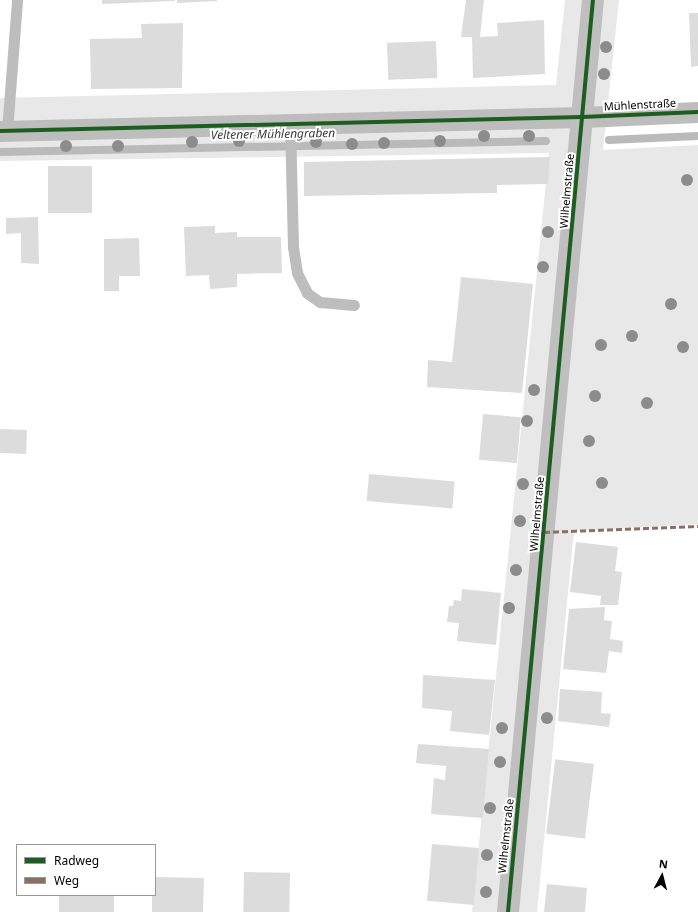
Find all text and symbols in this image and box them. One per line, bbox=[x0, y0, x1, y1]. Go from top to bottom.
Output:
street label: Mühlenstraße bbox=[604, 97, 676, 113]
water label: Veltener Mühlengraben bbox=[211, 126, 335, 142]
street label: Wilhelmstraße bbox=[557, 153, 577, 229]
street label: Wilhelmstraße bbox=[527, 476, 547, 552]
street label: Wilhelmstraße bbox=[496, 798, 516, 874]
legend bbox=[16, 844, 156, 896]
text: Radweg bbox=[54, 852, 99, 869]
north arrow bbox=[642, 856, 682, 896]
text: N bbox=[658, 856, 669, 872]
text: Weg bbox=[54, 872, 79, 889]

